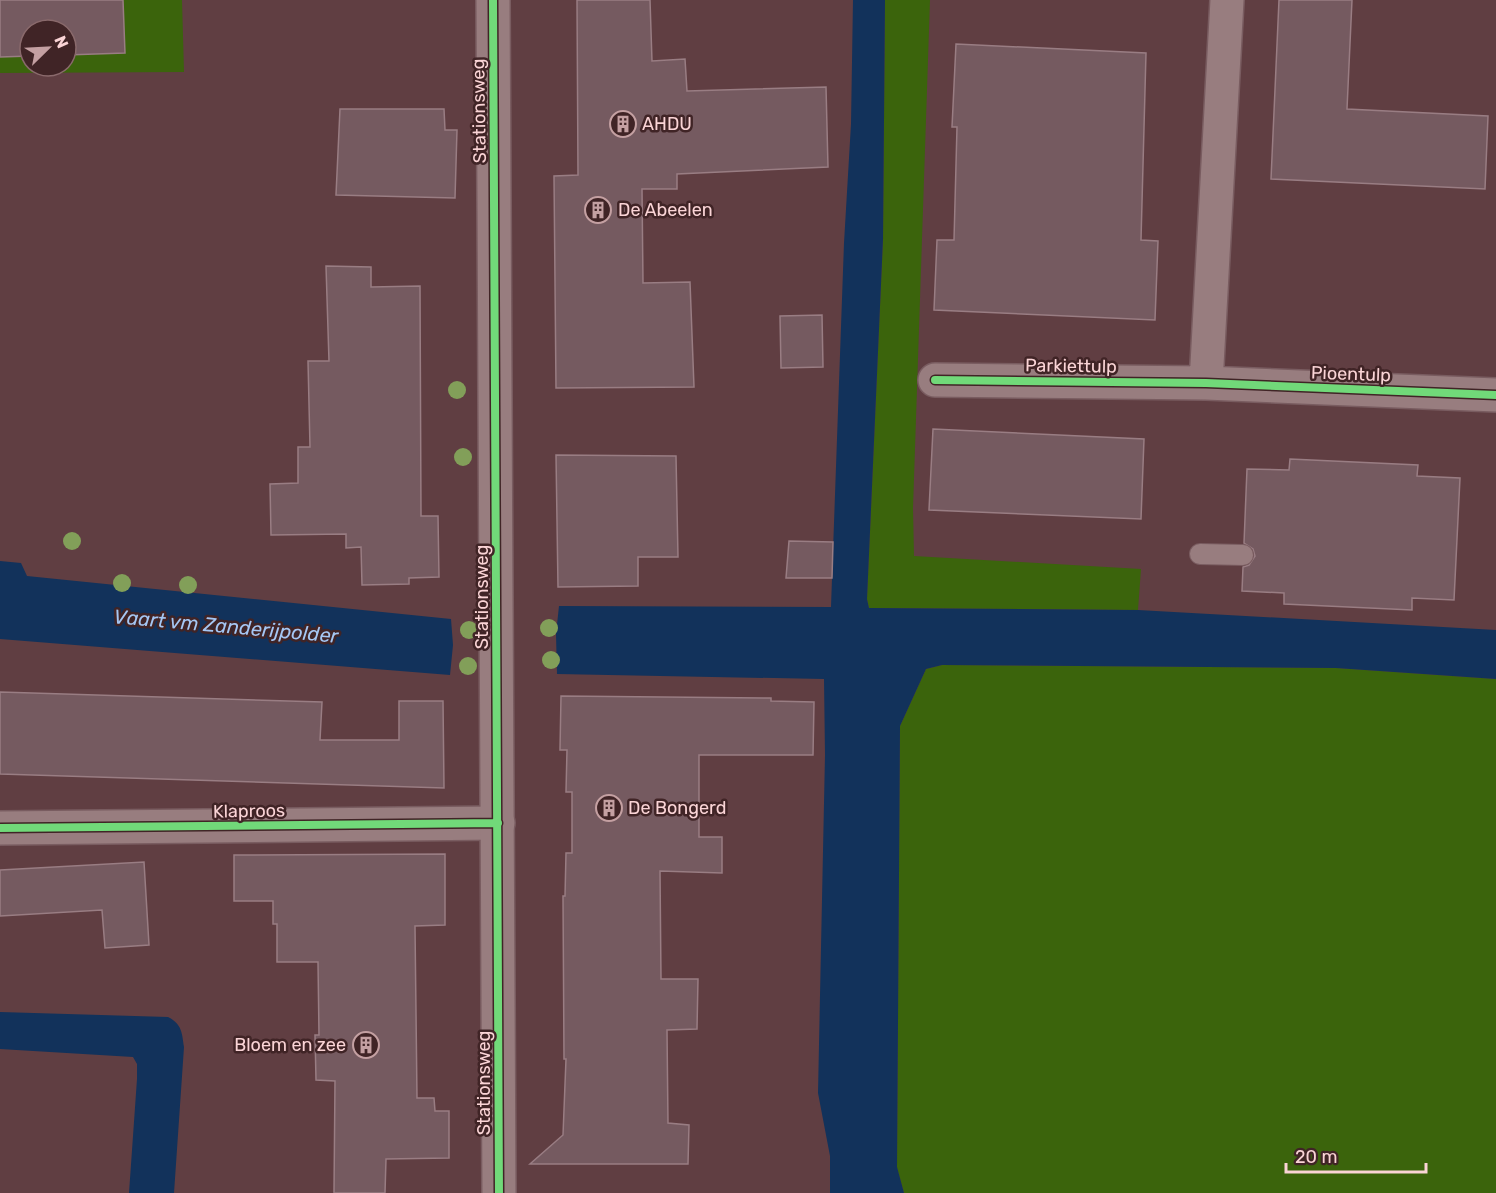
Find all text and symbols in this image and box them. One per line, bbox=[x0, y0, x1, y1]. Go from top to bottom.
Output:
north arrow bbox=[18, 18, 78, 78]
text: N bbox=[50, 33, 72, 51]
street label: Stationsweg bbox=[467, 58, 491, 164]
building icon: AHDU bbox=[608, 109, 638, 139]
place label: AHDU bbox=[642, 113, 692, 135]
building icon: De Abeelen bbox=[583, 195, 613, 225]
place label: De Abeelen bbox=[618, 199, 713, 221]
street label: Parkiettulp bbox=[1025, 354, 1117, 378]
street label: Pioentulp bbox=[1311, 362, 1391, 386]
street label: Stationsweg bbox=[471, 545, 493, 649]
water label: Vaart vm Zanderijpolder bbox=[113, 604, 341, 648]
building icon: De Bongerd bbox=[594, 793, 624, 823]
place label: De Bongerd bbox=[628, 797, 726, 819]
street label: Klaproos bbox=[213, 799, 285, 823]
building icon: Bloem en zee bbox=[351, 1030, 381, 1060]
street label: Stationsweg bbox=[473, 1031, 495, 1135]
place label: Bloem en zee bbox=[234, 1034, 346, 1056]
scale bar bbox=[1286, 1136, 1426, 1174]
text: 20 m bbox=[1295, 1146, 1337, 1168]

